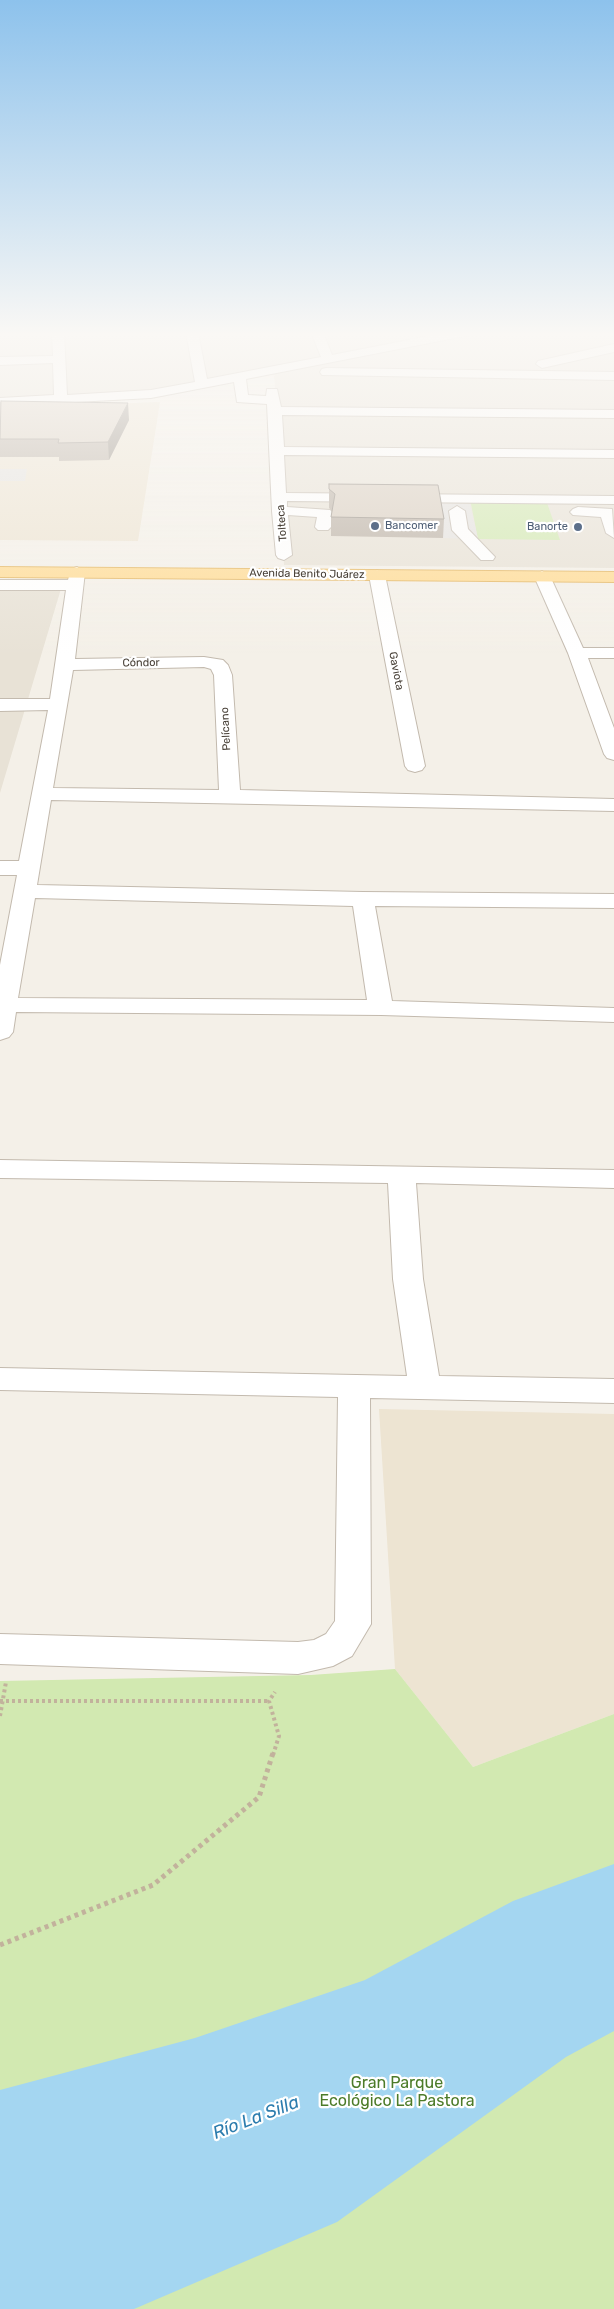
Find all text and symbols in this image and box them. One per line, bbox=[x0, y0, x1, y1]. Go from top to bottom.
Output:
street label: Tolteca bbox=[274, 504, 290, 542]
place label: Bancomer bbox=[385, 519, 438, 533]
marker: Bancomer bbox=[369, 520, 381, 532]
place label: Banorte bbox=[527, 520, 568, 534]
marker: Banorte bbox=[572, 521, 584, 533]
street label: Avenida Benito Juárez bbox=[249, 566, 365, 582]
street label: Gaviota bbox=[386, 651, 406, 691]
street label: Cóndor bbox=[122, 656, 160, 670]
street label: Pelícano bbox=[218, 707, 234, 751]
park label: Gran Parque Ecológico La Pastora bbox=[319, 2073, 475, 2111]
water label: Río La Silla bbox=[210, 2092, 302, 2144]

